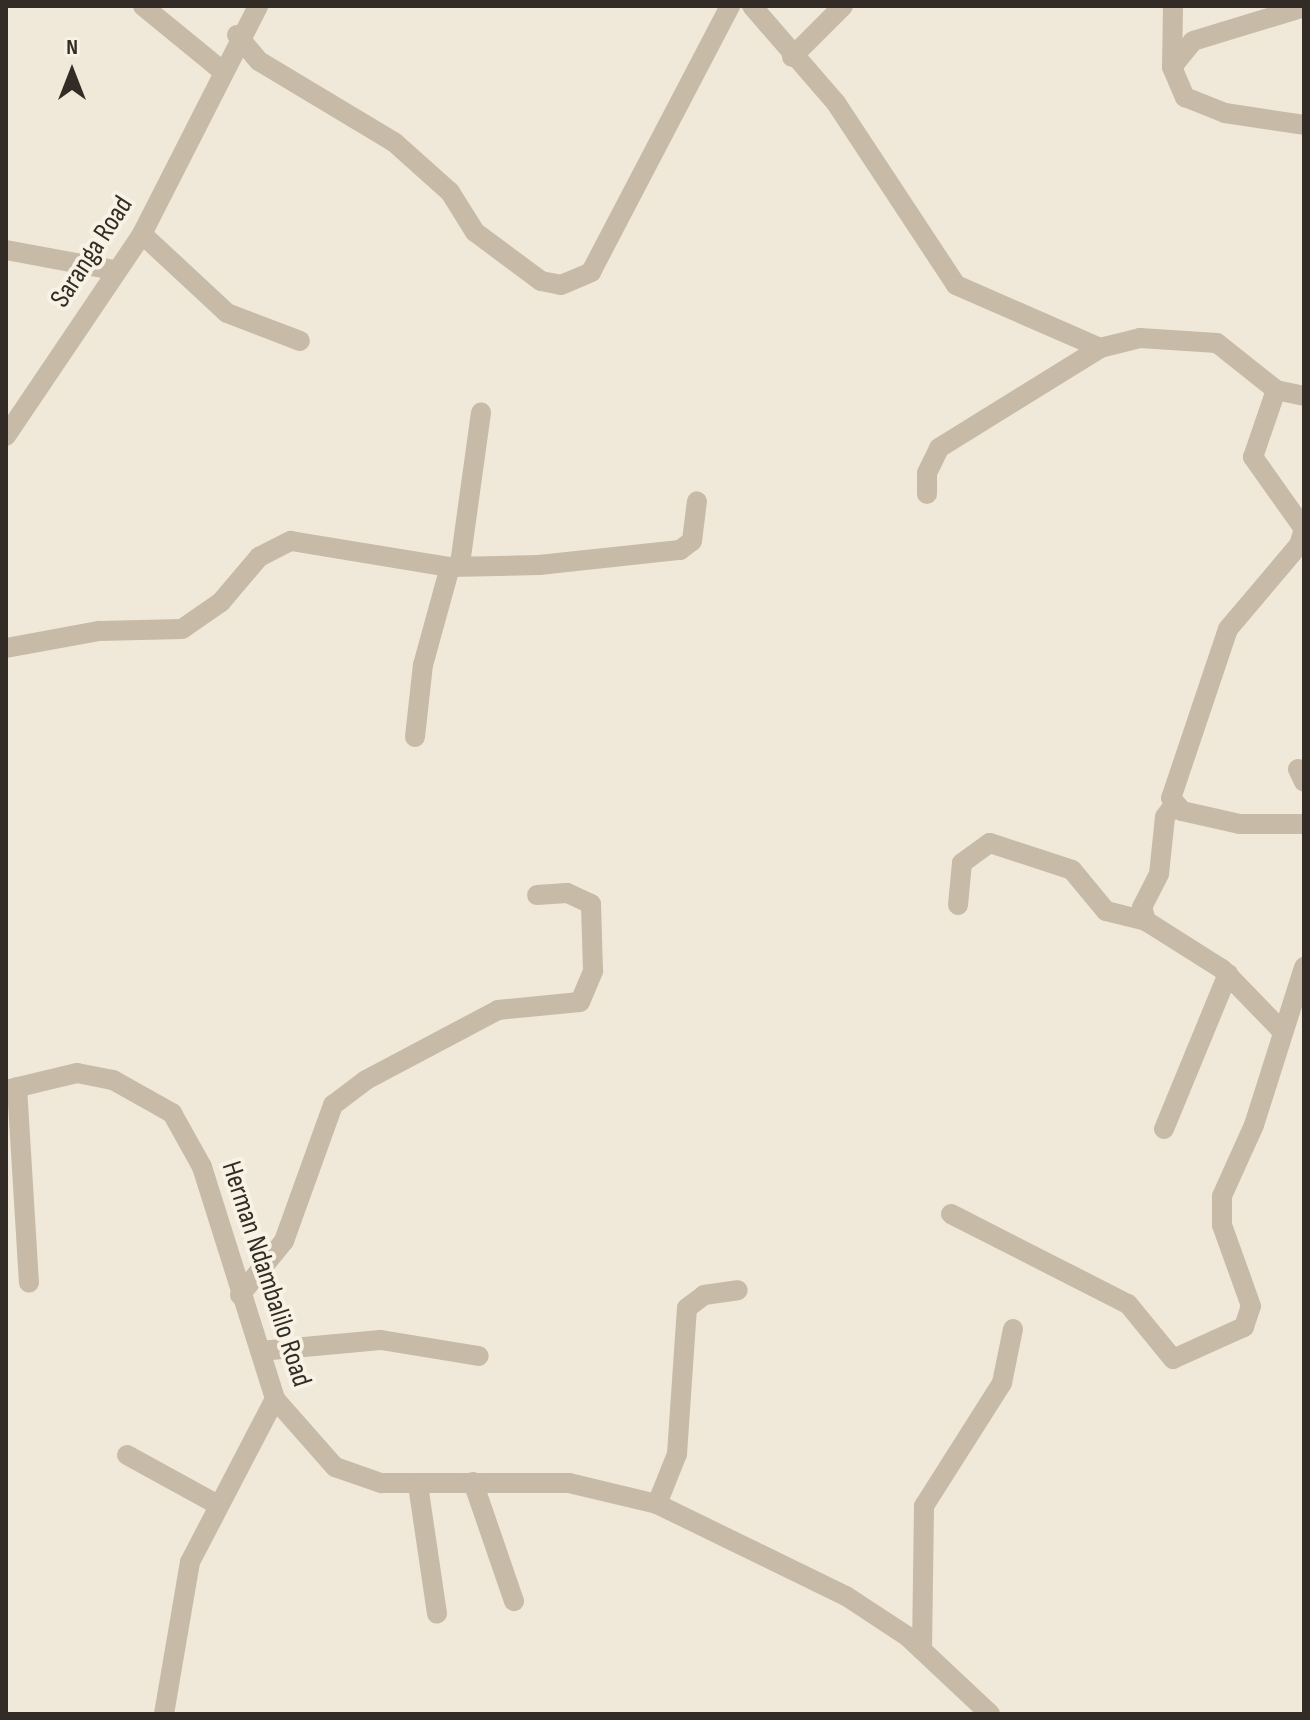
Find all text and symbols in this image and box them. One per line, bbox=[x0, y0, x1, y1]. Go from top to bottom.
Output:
north arrow bbox=[32, 32, 112, 112]
text: N bbox=[66, 34, 78, 61]
street label: Saranga Road bbox=[44, 190, 140, 314]
street label: Herman Ndambalilo Road bbox=[214, 1157, 318, 1391]

